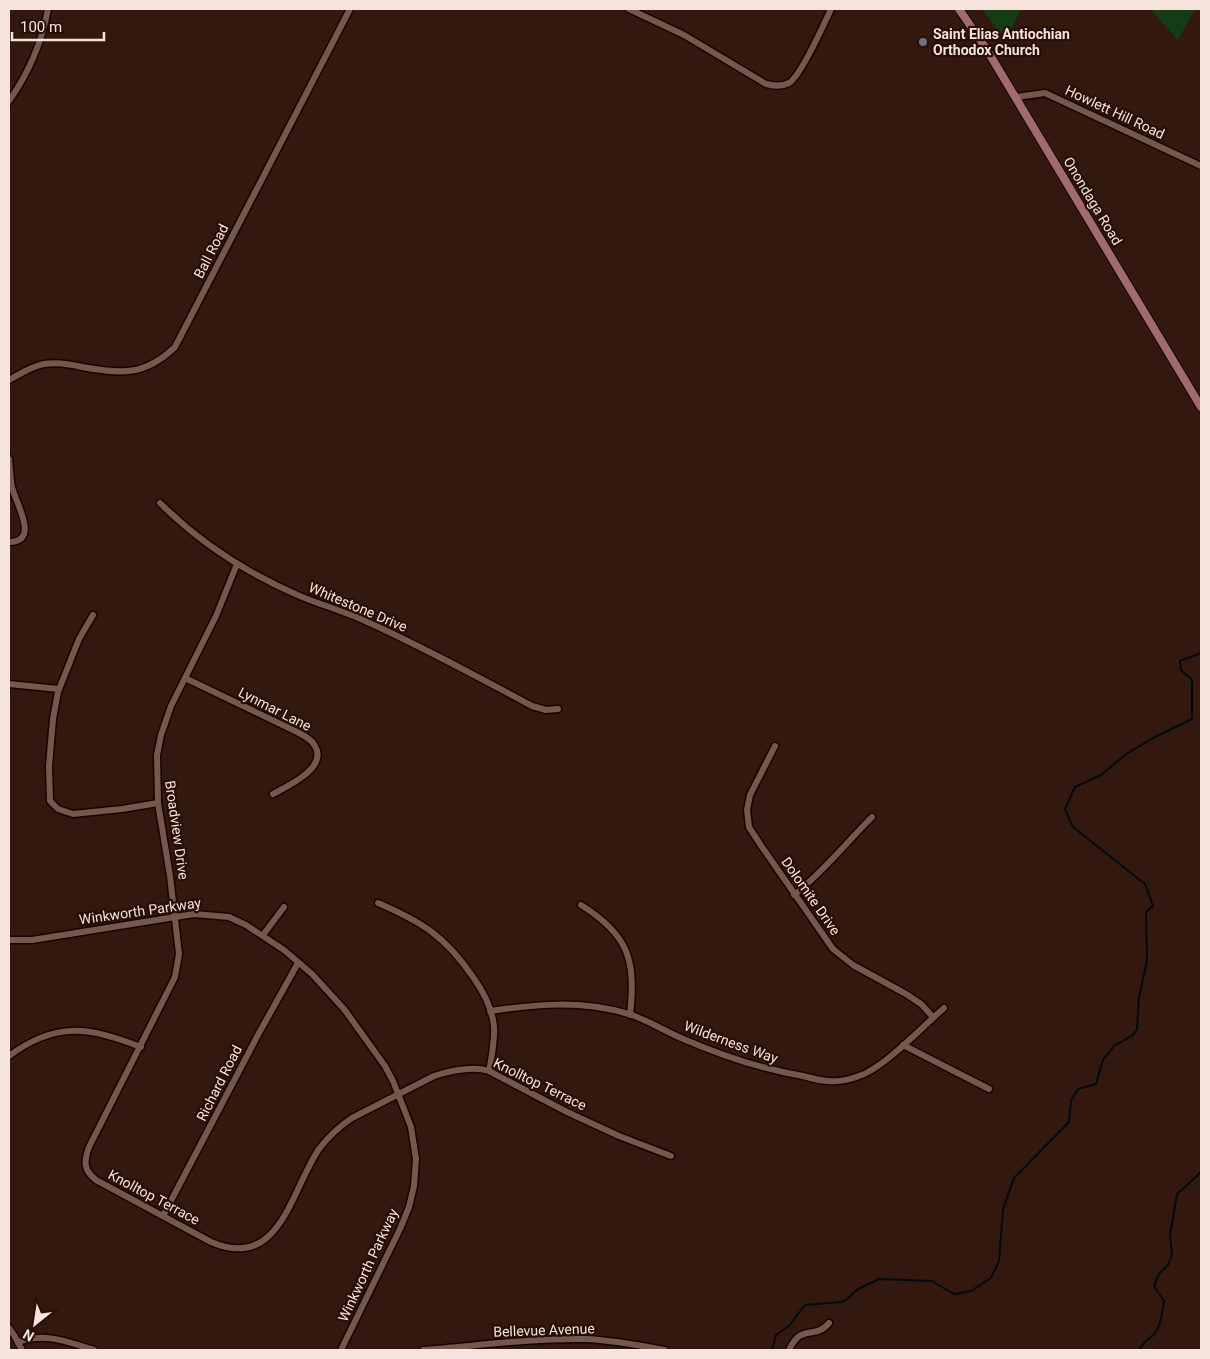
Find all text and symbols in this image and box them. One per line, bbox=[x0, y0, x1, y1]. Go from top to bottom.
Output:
scale bar bbox=[12, 10, 105, 42]
text: 100 m bbox=[20, 18, 62, 36]
place label: Saint Elias Antiochian Orthodox Church bbox=[933, 26, 1070, 58]
marker: Saint Elias Antiochian Orthodox Church bbox=[917, 36, 929, 48]
street label: Howlett Hill Road bbox=[1063, 82, 1167, 142]
street label: Onondaga Road bbox=[1060, 154, 1126, 248]
street label: Ball Road bbox=[191, 221, 231, 281]
street label: Whitestone Drive bbox=[306, 579, 410, 635]
street label: Lynmar Lane bbox=[236, 684, 314, 734]
street label: Broadview Drive bbox=[162, 779, 192, 881]
street label: Dolomite Drive bbox=[778, 854, 844, 938]
street label: Winkworth Parkway bbox=[78, 894, 202, 927]
street label: Wilderness Way bbox=[682, 1018, 780, 1067]
street label: Richard Road bbox=[193, 1042, 245, 1124]
street label: Knolltop Terrace bbox=[491, 1055, 589, 1113]
street label: Knolltop Terrace bbox=[106, 1166, 202, 1228]
street label: Winkworth Parkway bbox=[335, 1206, 401, 1324]
north arrow bbox=[10, 1299, 60, 1349]
street label: Bellevue Avenue bbox=[493, 1320, 595, 1340]
text: N bbox=[20, 1326, 37, 1345]

